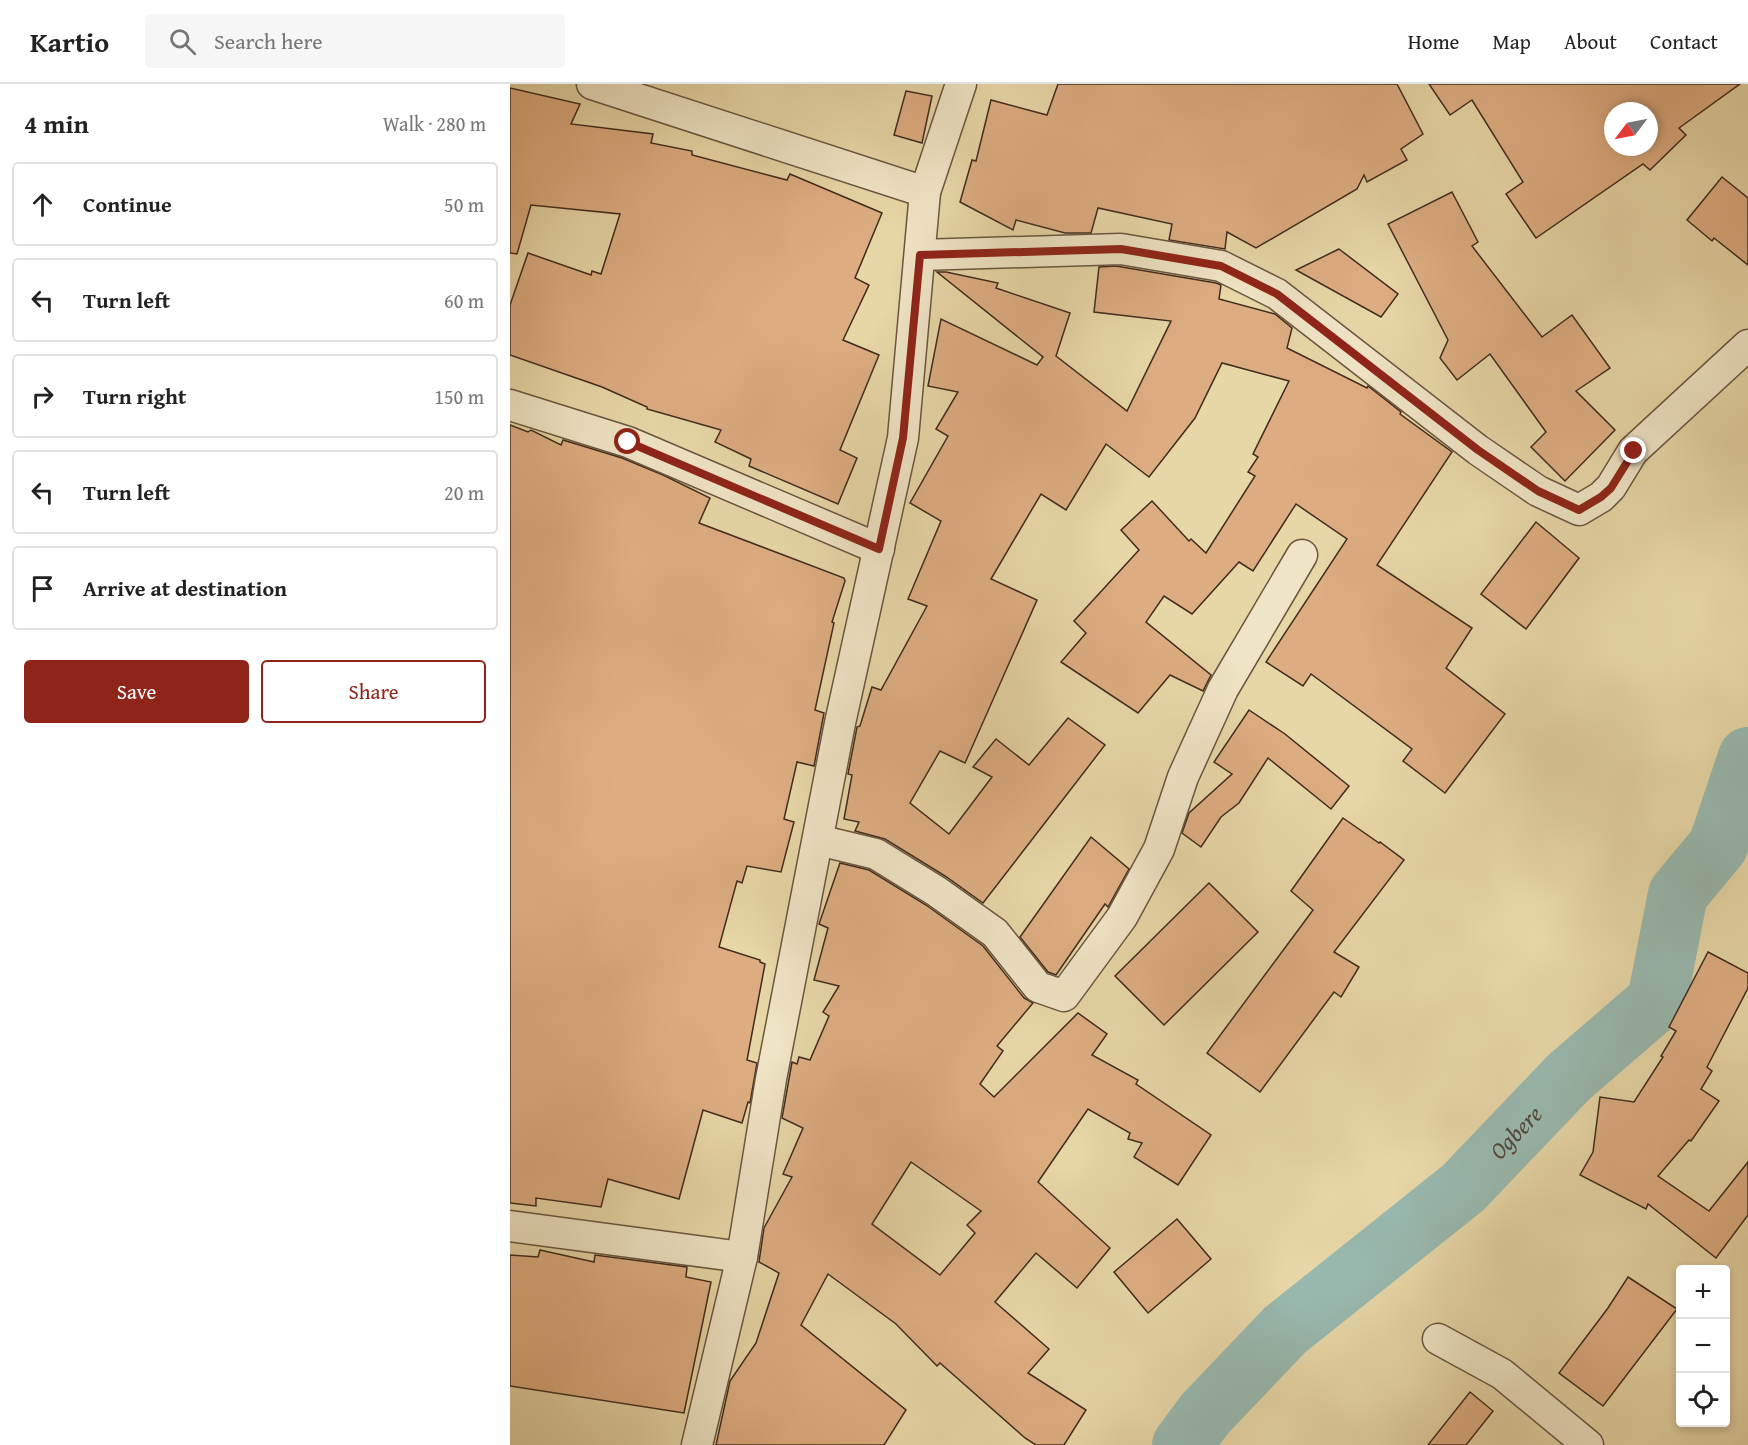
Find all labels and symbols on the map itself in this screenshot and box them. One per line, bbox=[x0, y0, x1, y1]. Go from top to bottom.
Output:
north arrow bbox=[1604, 102, 1658, 156]
route start bbox=[614, 428, 640, 454]
route end bbox=[1620, 437, 1646, 463]
water label: Ogbere bbox=[1481, 1097, 1550, 1167]

